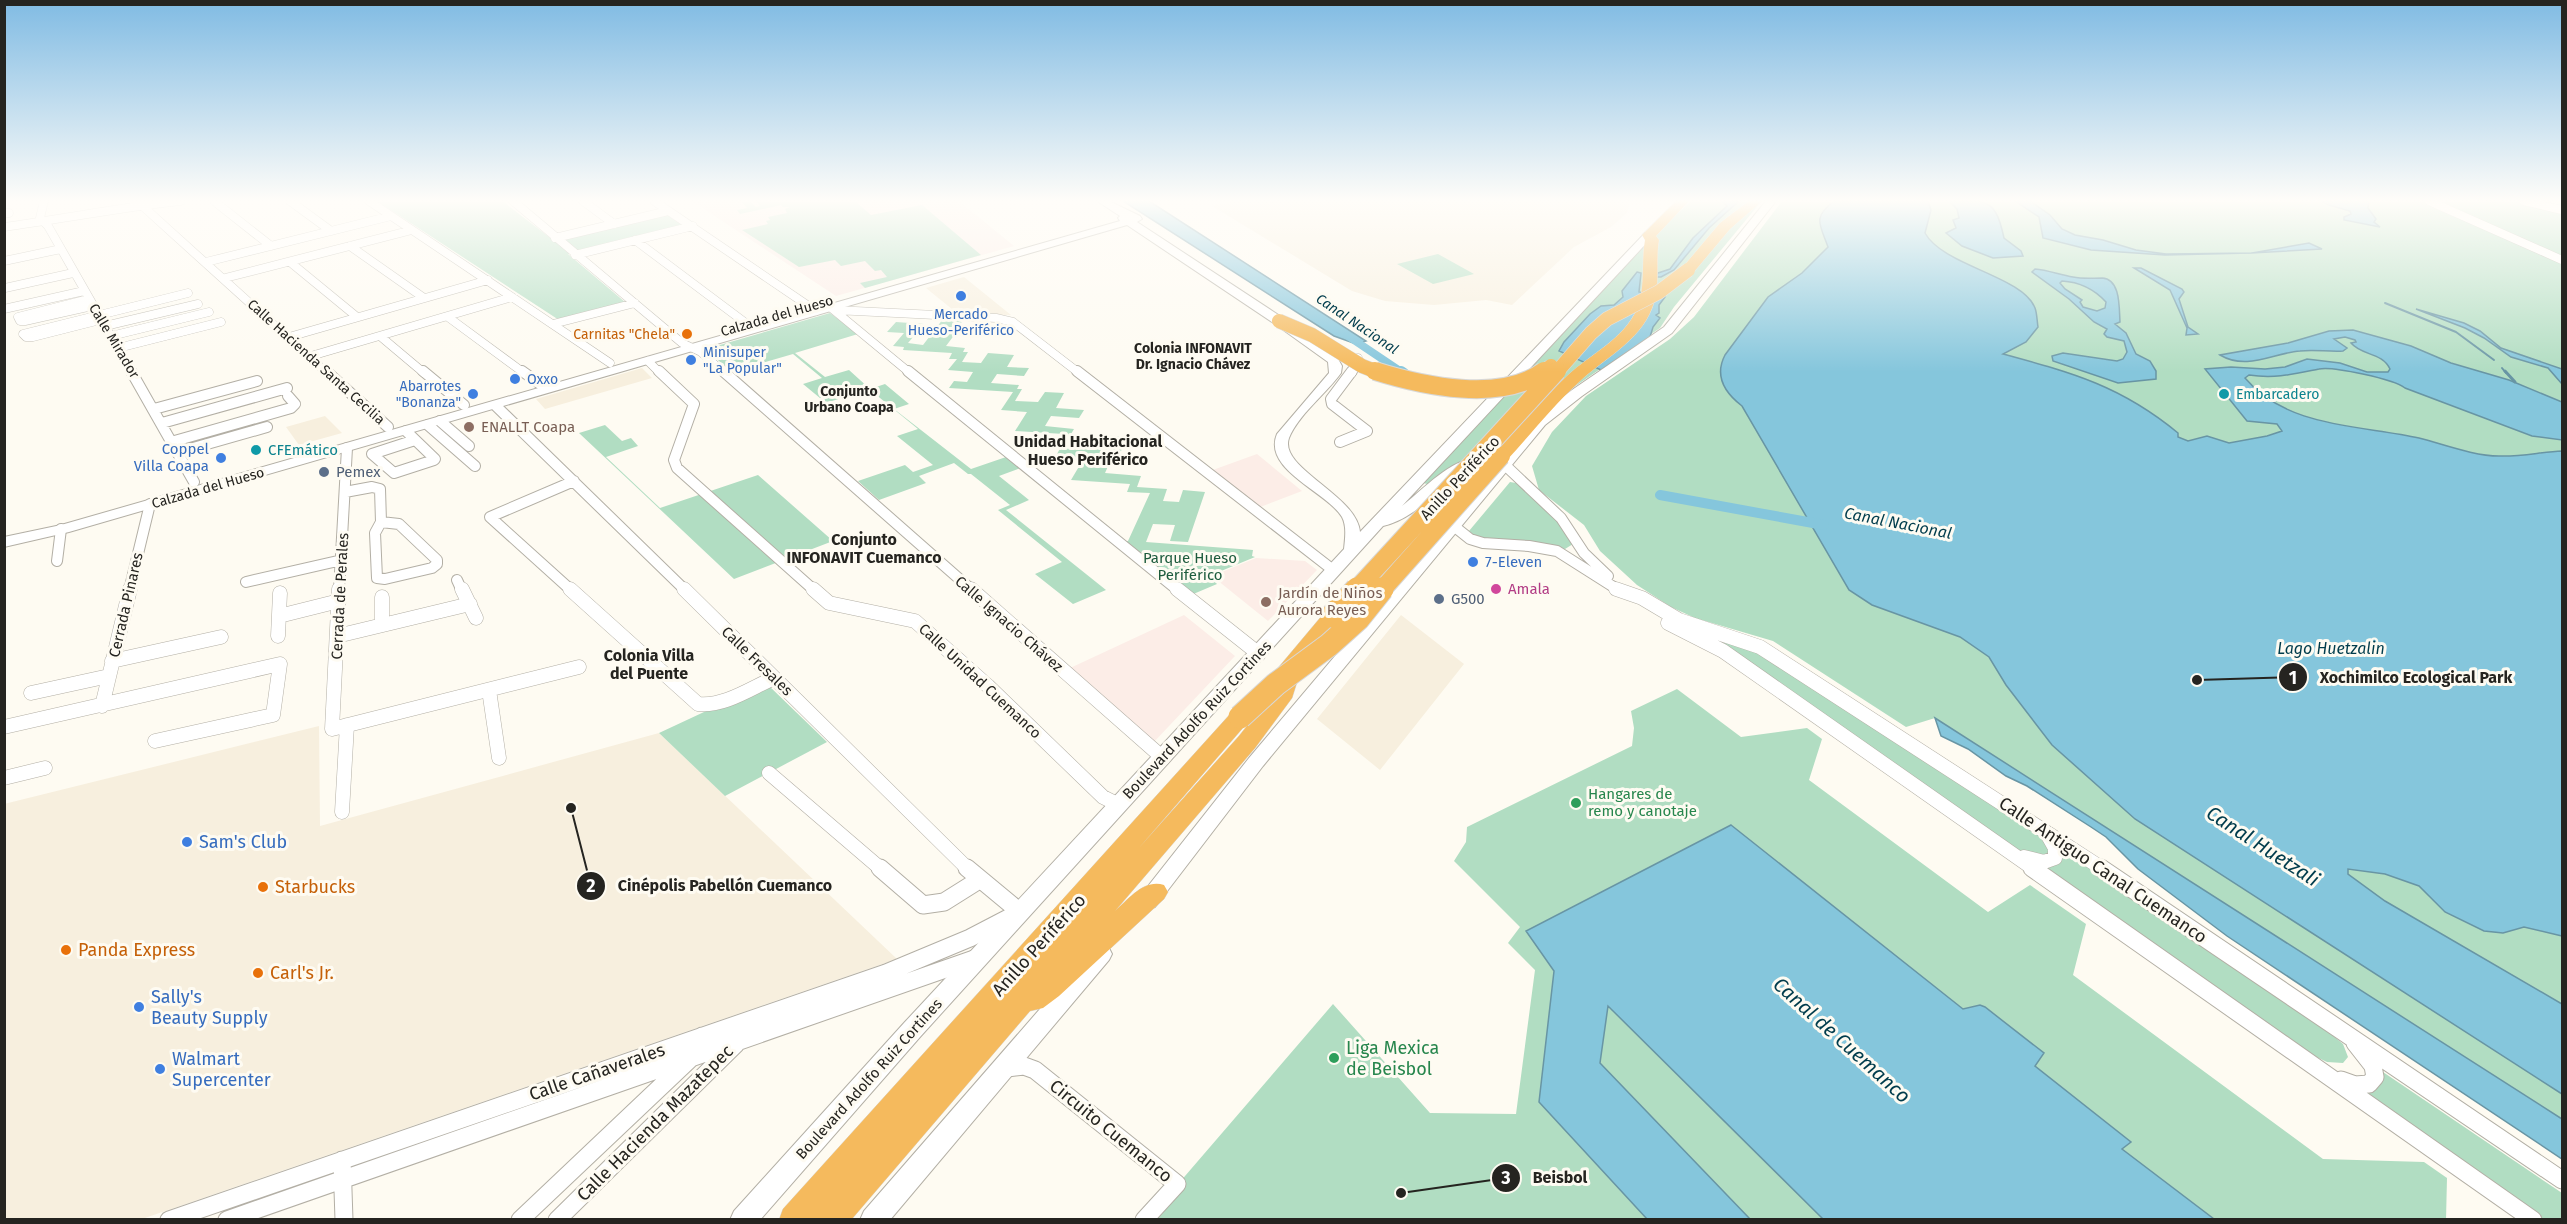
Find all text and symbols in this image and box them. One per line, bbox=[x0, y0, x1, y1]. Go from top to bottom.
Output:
marker: Mercado Hueso-Periférico bbox=[954, 289, 968, 303]
water label: Canal Nacional bbox=[1313, 290, 1401, 358]
street label: Calzada del Hueso bbox=[719, 292, 835, 340]
street label: Calle Hacienda Santa Cecilia bbox=[244, 296, 388, 428]
street label: Calle Mirador bbox=[85, 301, 143, 382]
place label: Mercado Hueso-Periférico bbox=[908, 306, 1014, 339]
place label: Carnitas "Chela" bbox=[573, 326, 675, 343]
marker: Carnitas "Chela" bbox=[680, 327, 694, 341]
district label: Colonia INFONAVIT Dr. Ignacio Chávez bbox=[1134, 340, 1252, 373]
place label: Minisuper "La Popular" bbox=[703, 344, 782, 377]
marker: Minisuper "La Popular" bbox=[684, 353, 698, 367]
place label: Oxxo bbox=[527, 371, 558, 388]
marker: Oxxo bbox=[508, 372, 522, 386]
place label: Abarrotes "Bonanza" bbox=[396, 378, 461, 411]
district label: Conjunto Urbano Coapa bbox=[804, 383, 894, 416]
place label: Embarcadero bbox=[2236, 386, 2319, 403]
marker: Abarrotes "Bonanza" bbox=[466, 387, 480, 401]
marker: Embarcadero bbox=[2217, 387, 2231, 401]
place label: ENALLT Coapa bbox=[481, 418, 575, 436]
marker: ENALLT Coapa bbox=[462, 420, 476, 434]
district label: Unidad Habitacional Hueso Periférico bbox=[1014, 432, 1162, 469]
street label: Anillo Periférico bbox=[1417, 432, 1503, 524]
place label: Coppel Villa Coapa bbox=[134, 440, 210, 475]
place label: CFEmático bbox=[268, 441, 338, 459]
marker: CFEmático bbox=[249, 443, 263, 457]
marker: Coppel Villa Coapa bbox=[214, 451, 228, 465]
place label: Pemex bbox=[336, 463, 381, 481]
street label: Calzada del Hueso bbox=[150, 464, 266, 512]
marker: Pemex bbox=[317, 465, 331, 479]
water label: Canal Nacional bbox=[1843, 503, 1953, 543]
district label: Conjunto INFONAVIT Cuemanco bbox=[787, 530, 941, 567]
street label: Cerrada de Perales bbox=[328, 532, 352, 660]
park label: Parque Hueso Periférico bbox=[1143, 549, 1237, 584]
street label: Cerrada Pinares bbox=[105, 551, 147, 659]
place label: 7-Eleven bbox=[1485, 553, 1542, 571]
marker: 7-Eleven bbox=[1466, 555, 1480, 569]
street label: Calle Ignacio Chávez bbox=[951, 572, 1067, 676]
place label: Amala bbox=[1508, 580, 1550, 598]
marker: Amala bbox=[1489, 582, 1503, 596]
place label: Jardín de Niños Aurora Reyes bbox=[1278, 584, 1382, 619]
place label: G500 bbox=[1451, 590, 1485, 608]
marker: G500 bbox=[1432, 592, 1446, 606]
marker: Jardín de Niños Aurora Reyes bbox=[1259, 595, 1273, 609]
street label: Calle Unidad Cuemanco bbox=[915, 620, 1045, 742]
street label: Calle Fresales bbox=[718, 623, 796, 699]
street label: Boulevard Adolfo Ruiz Cortines bbox=[1119, 637, 1275, 803]
water label: Lago Huetzalin bbox=[2277, 639, 2385, 658]
district label: Colonia Villa del Puente bbox=[604, 646, 694, 683]
callout: Xochimilco Ecological Park bbox=[2278, 660, 2524, 694]
text: 1 bbox=[2289, 667, 2297, 689]
text: Xochimilco Ecological Park bbox=[2319, 668, 2512, 687]
place label: Hangares de remo y canotaje bbox=[1588, 785, 1697, 820]
street label: Calle Antiguo Canal Cuemanco bbox=[1995, 792, 2211, 948]
marker: Hangares de remo y canotaje bbox=[1569, 796, 1583, 810]
water label: Canal Huetzali bbox=[2202, 801, 2324, 892]
place label: Sam's Club bbox=[199, 831, 287, 853]
marker: Sam's Club bbox=[180, 835, 194, 849]
callout: Cinépolis Pabellón Cuemanco bbox=[576, 869, 844, 903]
text: 2 bbox=[586, 875, 596, 897]
place label: Starbucks bbox=[275, 876, 355, 898]
text: Cinépolis Pabellón Cuemanco bbox=[618, 876, 832, 895]
marker: Starbucks bbox=[256, 880, 270, 894]
street label: Anillo Periférico bbox=[987, 889, 1091, 1001]
place label: Panda Express bbox=[78, 939, 195, 961]
marker: Panda Express bbox=[59, 943, 73, 957]
place label: Carl's Jr. bbox=[270, 962, 334, 984]
marker: Carl's Jr. bbox=[251, 966, 265, 980]
water label: Canal de Cuemanco bbox=[1768, 972, 1916, 1108]
place label: Sally's Beauty Supply bbox=[151, 986, 268, 1029]
street label: Boulevard Adolfo Ruiz Cortines bbox=[792, 995, 946, 1163]
marker: Sally's Beauty Supply bbox=[132, 1000, 146, 1014]
place label: Liga Mexica de Beisbol bbox=[1346, 1037, 1439, 1080]
street label: Calle Cañaverales bbox=[526, 1038, 668, 1106]
street label: Calle Hacienda Mazatepec bbox=[572, 1040, 738, 1206]
place label: Walmart Supercenter bbox=[172, 1048, 271, 1091]
marker: Liga Mexica de Beisbol bbox=[1327, 1051, 1341, 1065]
marker: Walmart Supercenter bbox=[153, 1062, 167, 1076]
street label: Circuito Cuemanco bbox=[1045, 1075, 1177, 1187]
callout: Beisbol bbox=[1491, 1161, 1600, 1195]
text: 3 bbox=[1500, 1167, 1511, 1189]
text: Beisbol bbox=[1533, 1168, 1588, 1187]

